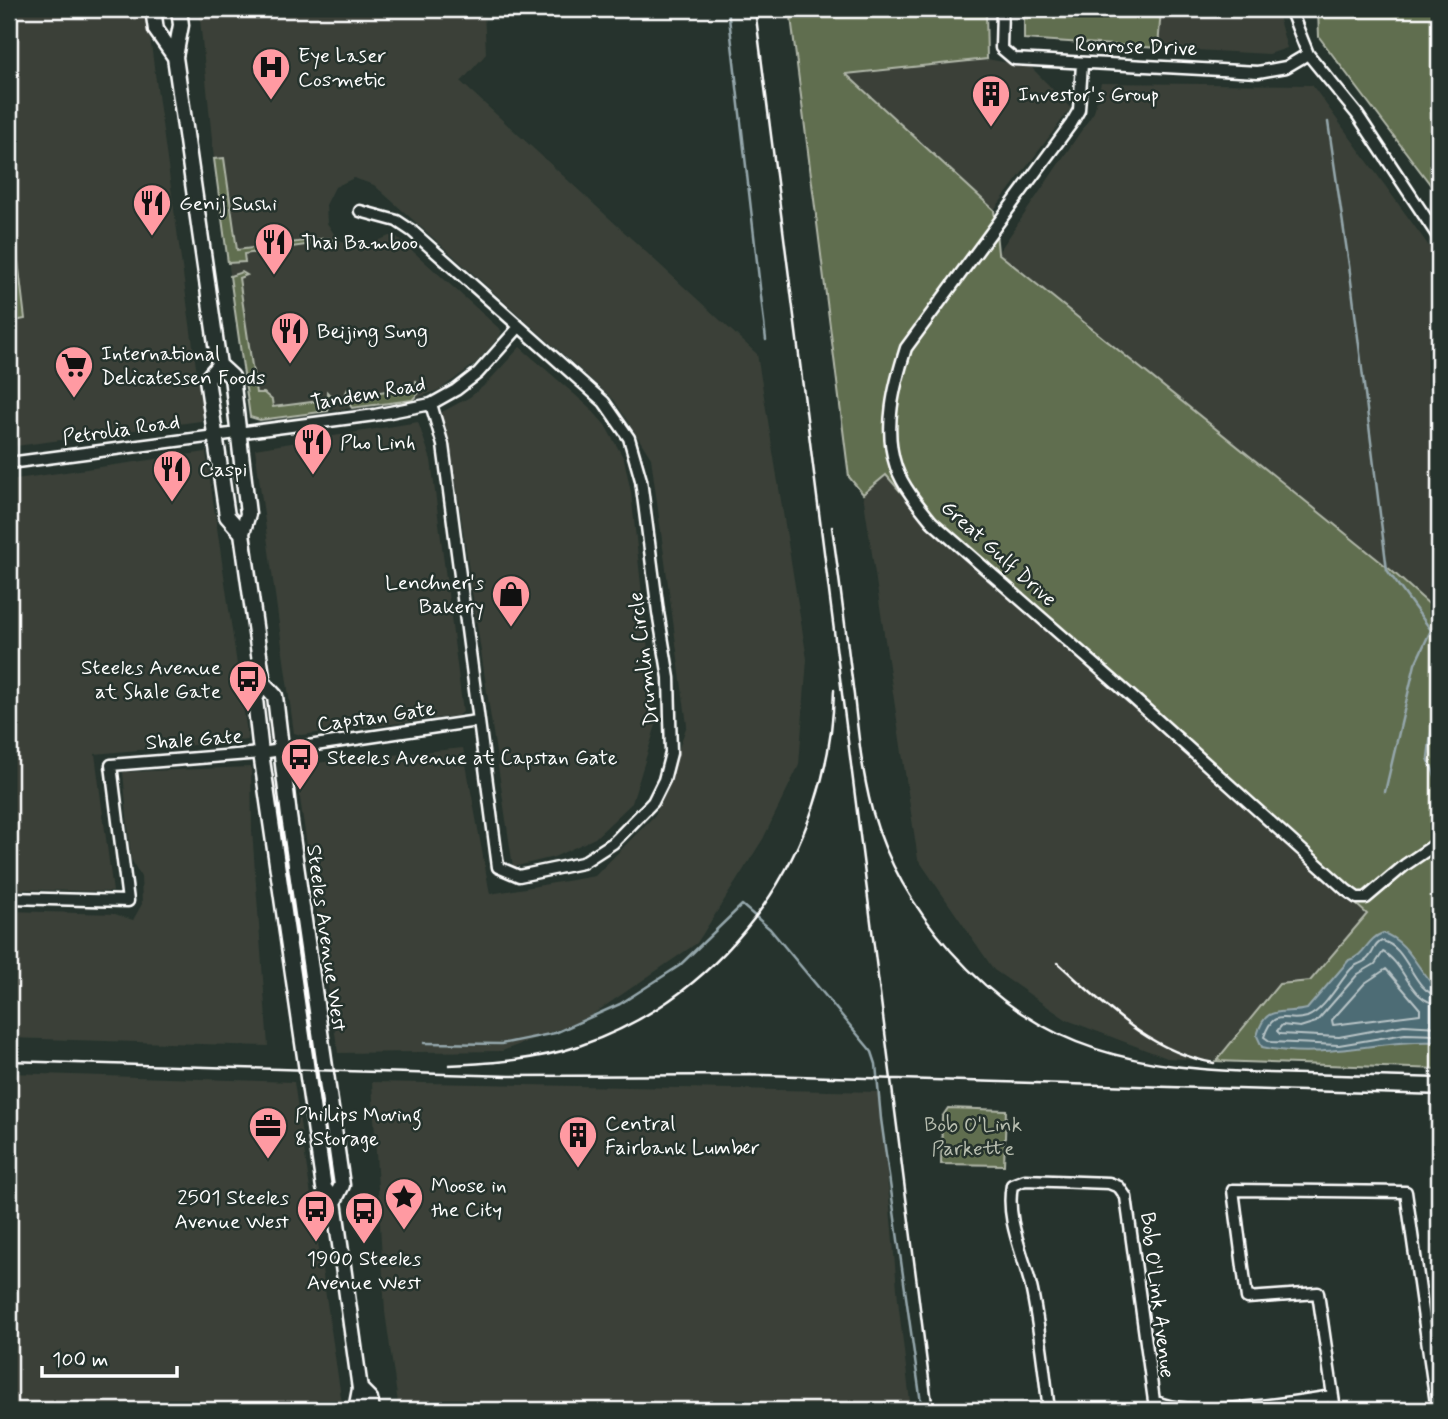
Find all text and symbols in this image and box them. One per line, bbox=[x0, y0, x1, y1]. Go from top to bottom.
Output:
street label: Ronrose Drive bbox=[1074, 31, 1198, 63]
place label: Eye Laser Cosmetic bbox=[298, 42, 386, 94]
hospital icon: Eye Laser Cosmetic bbox=[250, 46, 292, 101]
building icon: Investor's Group bbox=[970, 73, 1012, 128]
place label: Investor's Group bbox=[1018, 81, 1159, 109]
restaurant icon: Genij Sushi bbox=[131, 182, 173, 237]
place label: Genij Sushi bbox=[179, 190, 277, 218]
restaurant icon: Thai Bamboo bbox=[253, 221, 295, 276]
place label: Thai Bamboo bbox=[301, 229, 418, 257]
restaurant icon: Beijing Sung bbox=[269, 310, 311, 365]
place label: Beijing Sung bbox=[317, 318, 428, 347]
place label: International Delicatessen Foods bbox=[101, 340, 265, 392]
supermarket icon: International Delicatessen Foods bbox=[53, 344, 95, 399]
street label: Tandem Road bbox=[309, 370, 428, 418]
street label: Petrolia Road bbox=[61, 408, 181, 452]
restaurant icon: Pho Linh bbox=[292, 421, 334, 476]
place label: Pho Linh bbox=[340, 429, 416, 457]
restaurant icon: Caspi bbox=[151, 448, 193, 503]
place label: Caspi bbox=[199, 456, 247, 484]
street label: Great Gulf Drive bbox=[934, 494, 1062, 613]
place label: Lenchner's Bakery bbox=[385, 569, 484, 621]
shop icon: Lenchner's Bakery bbox=[490, 573, 532, 628]
street label: Drumlin Circle bbox=[622, 590, 666, 727]
place label: Steeles Avenue at Shale Gate bbox=[81, 654, 221, 706]
bus stop icon: Steeles Avenue at Shale Gate bbox=[227, 658, 269, 713]
street label: Capstan Gate bbox=[315, 695, 437, 739]
street label: Shale Gate bbox=[145, 723, 244, 757]
bus stop icon: Steeles Avenue at Capstan Gate bbox=[279, 736, 321, 791]
place label: Steeles Avenue at Capstan Gate bbox=[327, 744, 618, 772]
street label: Steeles Avenue West bbox=[299, 843, 353, 1034]
place label: Phillips Moving & Storage bbox=[295, 1101, 422, 1153]
office icon: Phillips Moving & Storage bbox=[247, 1105, 289, 1160]
place label: Central Fairbank Lumber bbox=[605, 1110, 760, 1162]
park label: Bob O'Link Parkette bbox=[924, 1111, 1022, 1163]
building icon: Central Fairbank Lumber bbox=[557, 1114, 599, 1169]
place label: Moose in the City bbox=[431, 1172, 507, 1224]
place icon: Moose in the City bbox=[383, 1176, 425, 1231]
place label: 2501 Steeles Avenue West bbox=[175, 1184, 289, 1236]
bus stop icon: 2501 Steeles Avenue West bbox=[295, 1188, 337, 1243]
bus stop icon: 1900 Steeles Avenue West bbox=[343, 1190, 385, 1245]
street label: Bob O'Link Avenue bbox=[1133, 1211, 1181, 1380]
place label: 1900 Steeles Avenue West bbox=[307, 1245, 422, 1297]
scale bar bbox=[42, 1335, 177, 1379]
text: 100 m bbox=[52, 1346, 108, 1374]

